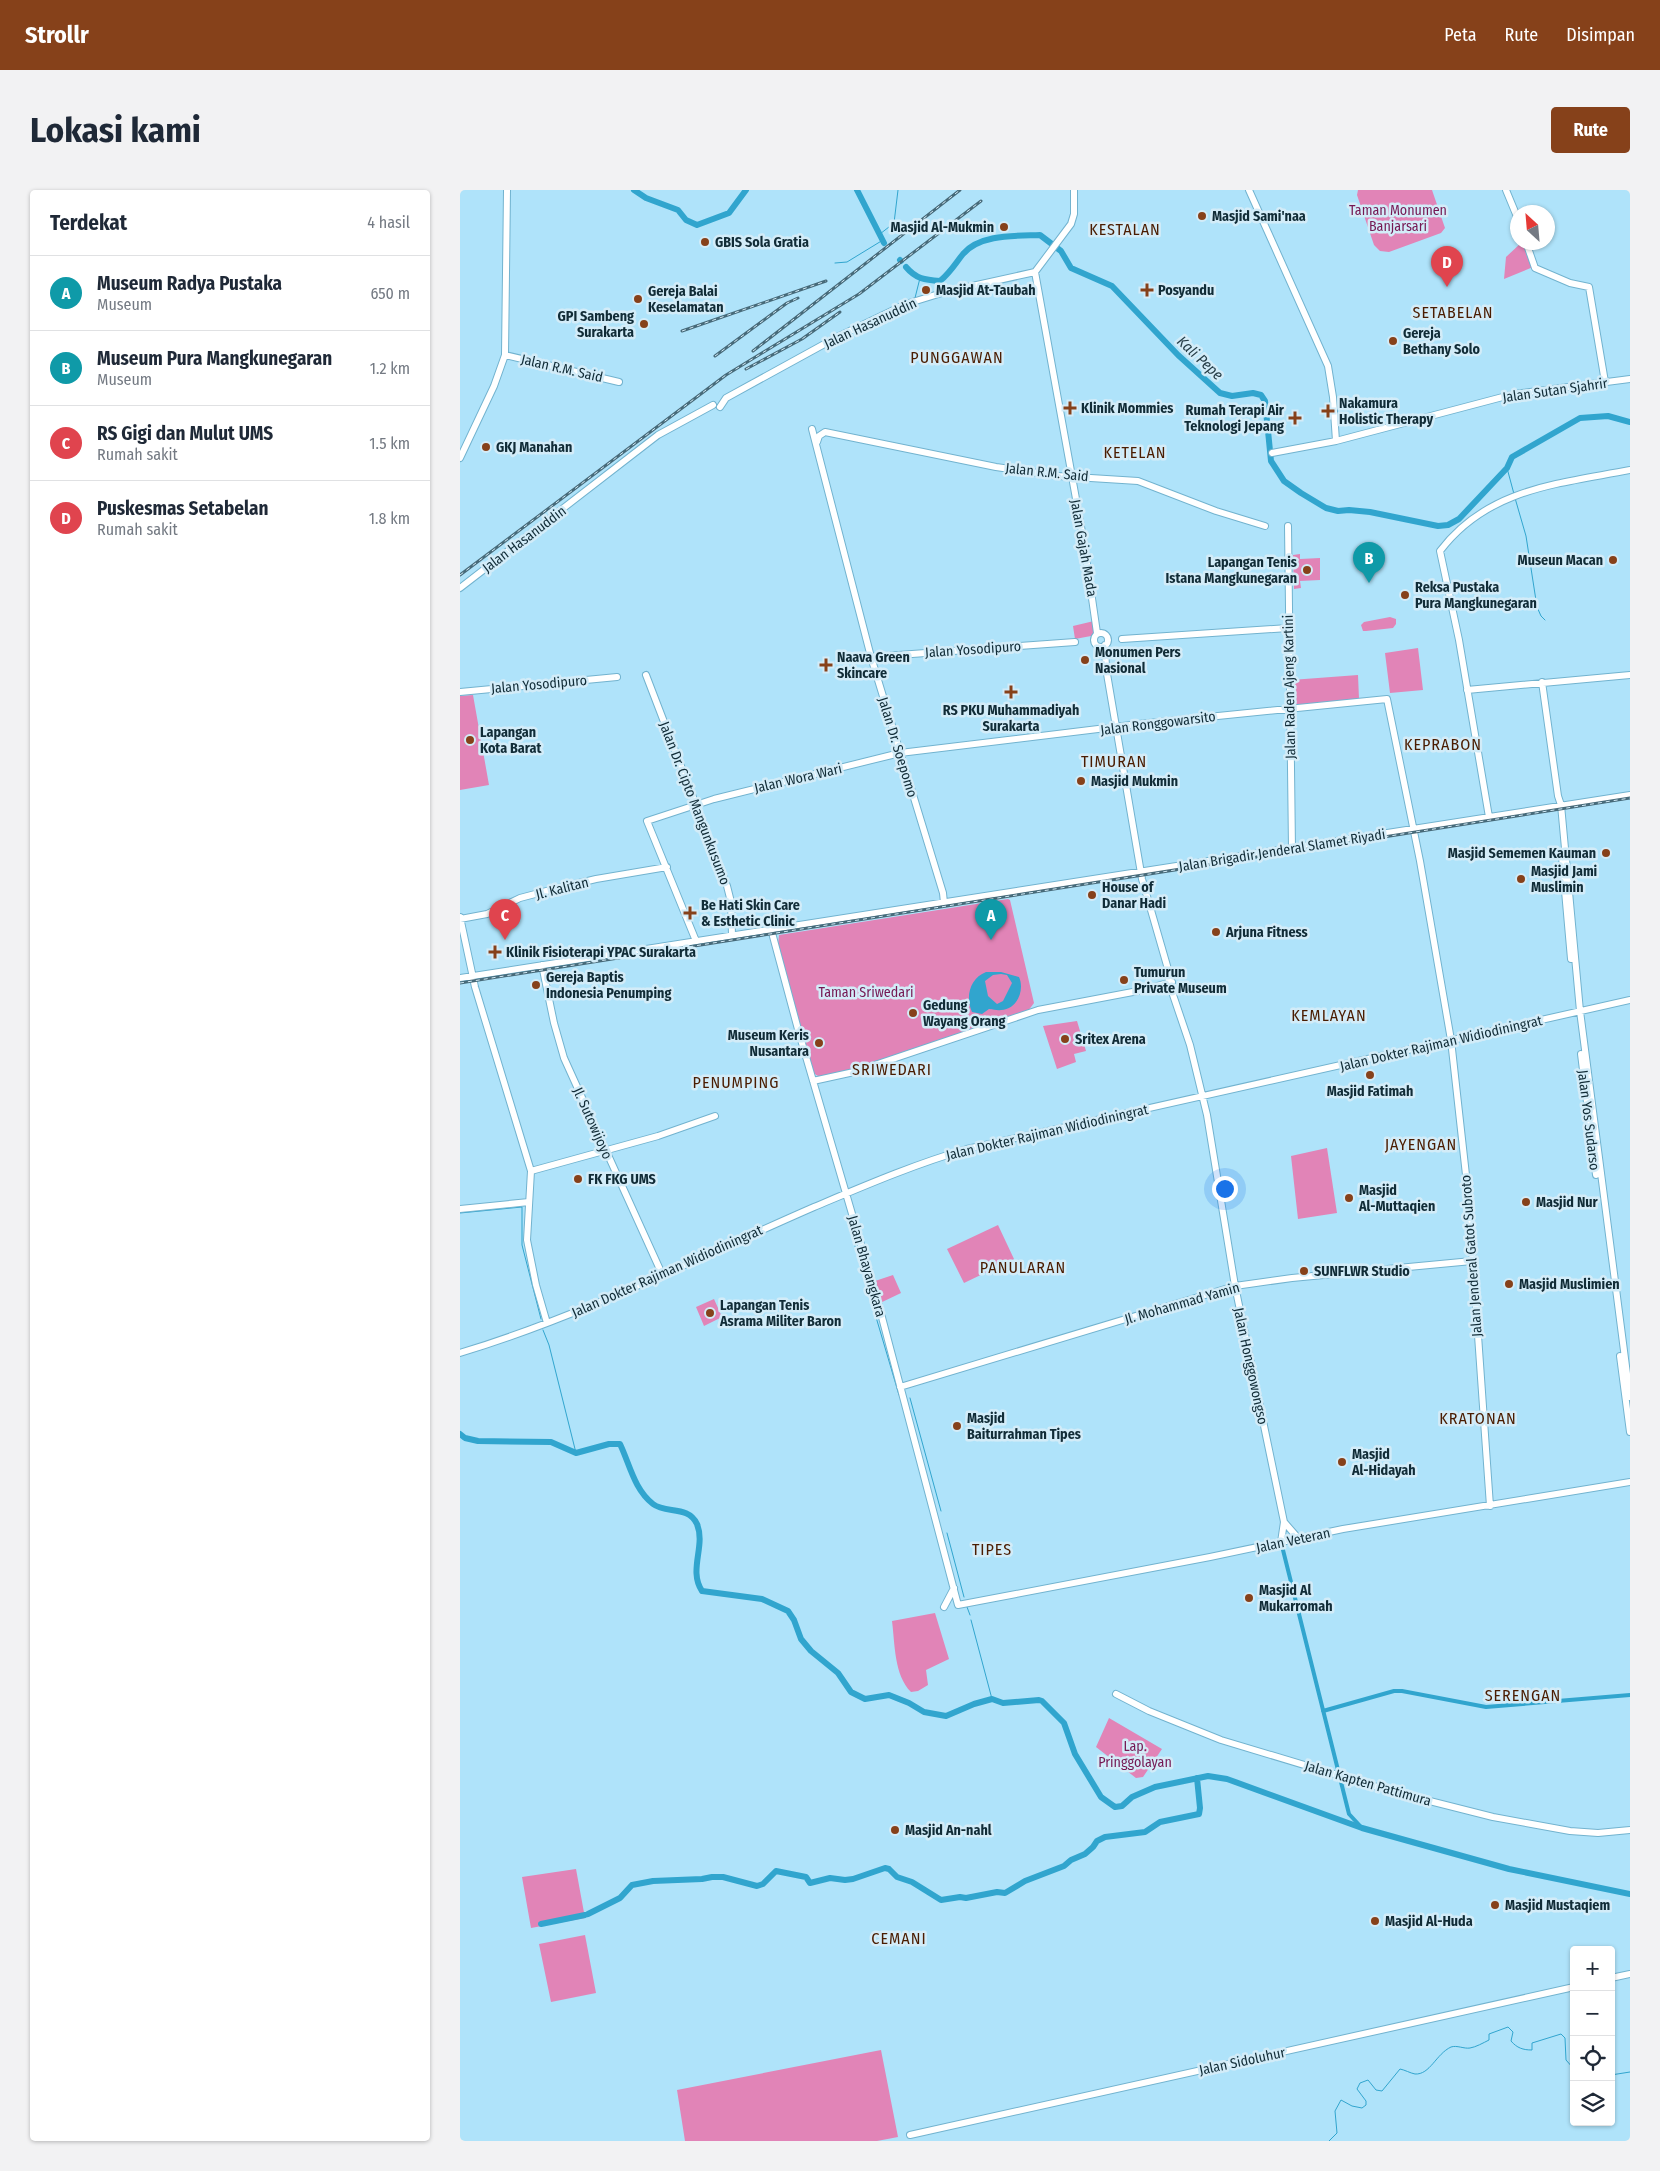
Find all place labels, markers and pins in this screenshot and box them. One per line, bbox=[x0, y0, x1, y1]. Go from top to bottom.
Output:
place label: Masjid Sami'naa bbox=[1212, 208, 1306, 225]
marker: Masjid Sami'naa bbox=[1196, 210, 1208, 222]
place label: Masjid Al-Mukmin bbox=[890, 219, 994, 236]
marker: Masjid Al-Mukmin bbox=[998, 221, 1010, 233]
place label: GBIS Sola Gratia bbox=[715, 234, 809, 251]
marker: GBIS Sola Gratia bbox=[699, 236, 711, 248]
pin: D bbox=[1431, 246, 1463, 287]
place label: Masjid At-Taubah bbox=[936, 282, 1036, 299]
place label: Posyandu bbox=[1158, 282, 1214, 299]
place label: Gereja Balai Keselamatan bbox=[648, 283, 724, 316]
marker: Posyandu bbox=[1140, 283, 1154, 297]
marker: Masjid At-Taubah bbox=[920, 284, 932, 296]
marker: Gereja Balai Keselamatan bbox=[632, 293, 644, 305]
place label: GPI Sambeng Surakarta bbox=[558, 308, 634, 341]
marker: GPI Sambeng Surakarta bbox=[638, 318, 650, 330]
place label: Gereja Bethany Solo bbox=[1403, 325, 1480, 358]
marker: Gereja Bethany Solo bbox=[1387, 335, 1399, 347]
place label: Nakamura Holistic Therapy bbox=[1339, 395, 1434, 428]
place label: Klinik Mommies bbox=[1081, 400, 1173, 417]
marker: Klinik Mommies bbox=[1063, 401, 1077, 415]
place label: Rumah Terapi Air Teknologi Jepang bbox=[1184, 402, 1285, 435]
marker: Nakamura Holistic Therapy bbox=[1321, 404, 1335, 418]
marker: Rumah Terapi Air Teknologi Jepang bbox=[1288, 411, 1302, 425]
place label: GKJ Manahan bbox=[496, 439, 572, 456]
marker: GKJ Manahan bbox=[480, 441, 492, 453]
pin: B bbox=[1353, 542, 1385, 583]
place label: Museun Macan bbox=[1518, 552, 1603, 569]
place label: Lapangan Tenis Istana Mangkunegaran bbox=[1166, 554, 1297, 587]
marker: Museun Macan bbox=[1607, 554, 1619, 566]
marker: Lapangan Tenis Istana Mangkunegaran bbox=[1301, 564, 1313, 576]
place label: Reksa Pustaka Pura Mangkunegaran bbox=[1415, 579, 1537, 612]
marker: Reksa Pustaka Pura Mangkunegaran bbox=[1399, 589, 1411, 601]
place label: Monumen Pers Nasional bbox=[1095, 644, 1181, 677]
place label: Naava Green Skincare bbox=[837, 649, 910, 682]
marker: Monumen Pers Nasional bbox=[1079, 654, 1091, 666]
marker: Naava Green Skincare bbox=[819, 658, 833, 672]
marker: RS PKU Muhammadiyah Surakarta bbox=[1004, 685, 1018, 699]
place label: RS PKU Muhammadiyah Surakarta bbox=[943, 702, 1079, 735]
place label: Lapangan Kota Barat bbox=[480, 724, 542, 757]
marker: Lapangan Kota Barat bbox=[464, 734, 476, 746]
place label: Masjid Mukmin bbox=[1091, 773, 1178, 790]
marker: Masjid Mukmin bbox=[1075, 775, 1087, 787]
place label: Masjid Sememen Kauman bbox=[1448, 845, 1596, 862]
marker: Masjid Sememen Kauman bbox=[1600, 847, 1612, 859]
place label: Masjid Jami Muslimin bbox=[1531, 863, 1598, 896]
marker: Masjid Jami Muslimin bbox=[1515, 873, 1527, 885]
place label: House of Danar Hadi bbox=[1102, 879, 1166, 912]
marker: House of Danar Hadi bbox=[1086, 889, 1098, 901]
place label: Be Hati Skin Care & Esthetic Clinic bbox=[701, 897, 800, 930]
pin: C bbox=[489, 899, 521, 940]
pin: A bbox=[975, 899, 1007, 940]
marker: Be Hati Skin Care & Esthetic Clinic bbox=[683, 906, 697, 920]
place label: Arjuna Fitness bbox=[1225, 924, 1308, 941]
marker: Arjuna Fitness bbox=[1210, 926, 1222, 938]
place label: Klinik Fisioterapi YPAC Surakarta bbox=[506, 944, 696, 961]
marker: Klinik Fisioterapi YPAC Surakarta bbox=[488, 945, 502, 959]
place label: Tumurun Private Museum bbox=[1134, 964, 1227, 997]
place label: Gereja Baptis Indonesia Penumping bbox=[546, 969, 671, 1002]
marker: Tumurun Private Museum bbox=[1118, 974, 1130, 986]
marker: Gereja Baptis Indonesia Penumping bbox=[530, 979, 542, 991]
place label: Gedung Wayang Orang bbox=[923, 997, 1006, 1030]
marker: Gedung Wayang Orang bbox=[907, 1007, 919, 1019]
place label: Museum Keris Nusantara bbox=[728, 1027, 809, 1060]
place label: Sritex Arena bbox=[1075, 1031, 1146, 1048]
marker: Sritex Arena bbox=[1059, 1033, 1071, 1045]
marker: Museum Keris Nusantara bbox=[813, 1037, 825, 1049]
marker: Masjid Fatimah bbox=[1364, 1069, 1376, 1081]
place label: Masjid Fatimah bbox=[1327, 1083, 1413, 1100]
place label: FK FKG UMS bbox=[588, 1171, 656, 1188]
marker: FK FKG UMS bbox=[572, 1173, 584, 1185]
place label: Masjid Al-Muttaqien bbox=[1358, 1182, 1435, 1215]
marker: Masjid Al-Muttaqien bbox=[1343, 1192, 1355, 1204]
place label: Masjid Nur bbox=[1536, 1194, 1599, 1211]
marker: Masjid Nur bbox=[1520, 1196, 1532, 1208]
place label: SUNFLWR Studio bbox=[1314, 1263, 1410, 1280]
marker: SUNFLWR Studio bbox=[1298, 1265, 1310, 1277]
place label: Masjid Muslimien bbox=[1519, 1276, 1620, 1293]
marker: Masjid Muslimien bbox=[1503, 1278, 1515, 1290]
place label: Lapangan Tenis Asrama Militer Baron bbox=[719, 1297, 841, 1330]
marker: Lapangan Tenis Asrama Militer Baron bbox=[704, 1307, 716, 1319]
place label: Masjid Baiturrahman Tipes bbox=[967, 1410, 1081, 1443]
marker: Masjid Baiturrahman Tipes bbox=[951, 1420, 963, 1432]
place label: Masjid Al-Hidayah bbox=[1351, 1446, 1416, 1479]
marker: Masjid Al-Hidayah bbox=[1336, 1456, 1348, 1468]
place label: Masjid Al Mukarromah bbox=[1259, 1582, 1333, 1615]
marker: Masjid Al Mukarromah bbox=[1243, 1592, 1255, 1604]
place label: Masjid An-nahl bbox=[905, 1822, 992, 1839]
marker: Masjid An-nahl bbox=[889, 1824, 901, 1836]
place label: Masjid Mustaqiem bbox=[1505, 1897, 1610, 1914]
marker: Masjid Mustaqiem bbox=[1489, 1899, 1501, 1911]
place label: Masjid Al-Huda bbox=[1385, 1913, 1473, 1930]
marker: Masjid Al-Huda bbox=[1369, 1915, 1381, 1927]

